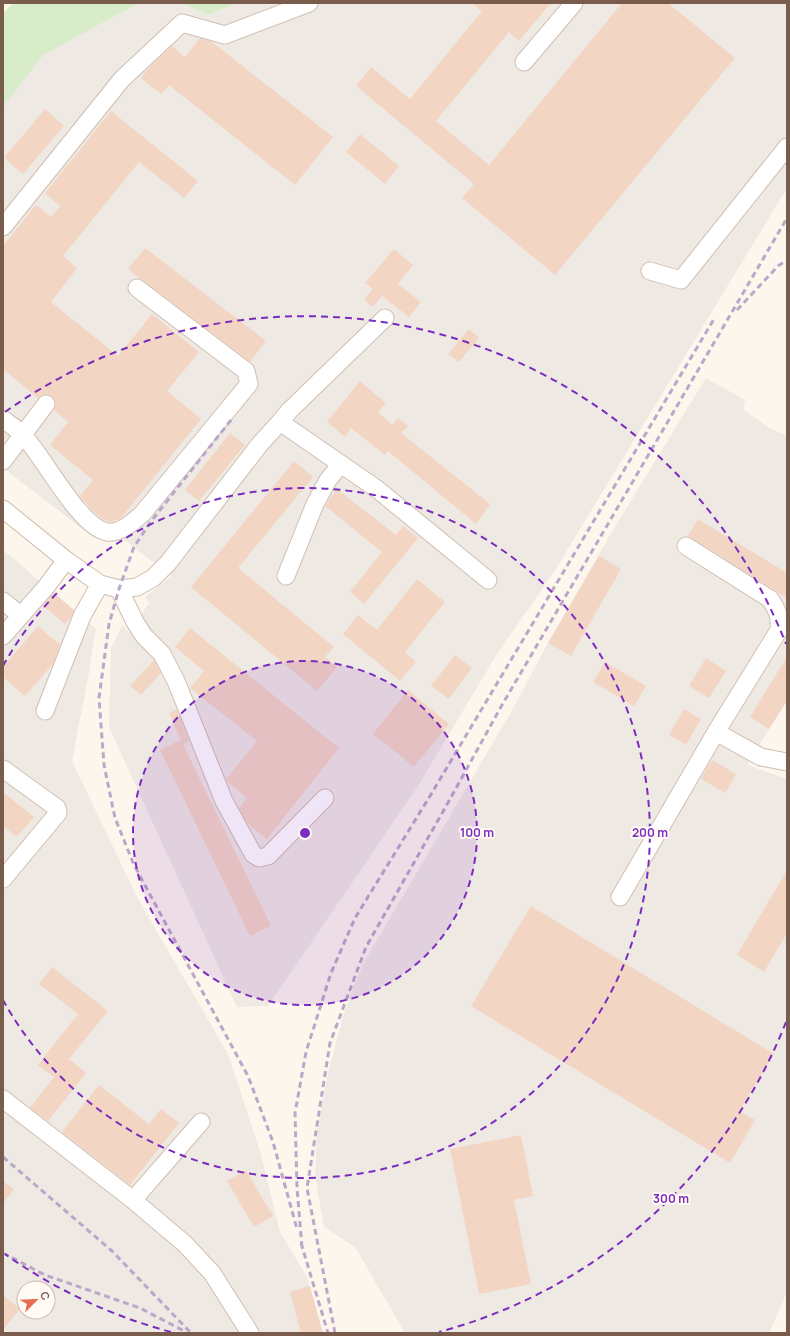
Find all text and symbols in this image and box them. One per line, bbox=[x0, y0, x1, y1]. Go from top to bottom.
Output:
text: 100 m bbox=[460, 824, 494, 841]
text: 200 m bbox=[632, 824, 668, 841]
centre of rings bbox=[298, 826, 312, 840]
text: 300 m bbox=[653, 1190, 689, 1207]
north arrow bbox=[16, 1280, 56, 1320]
text: С bbox=[37, 1289, 54, 1302]

